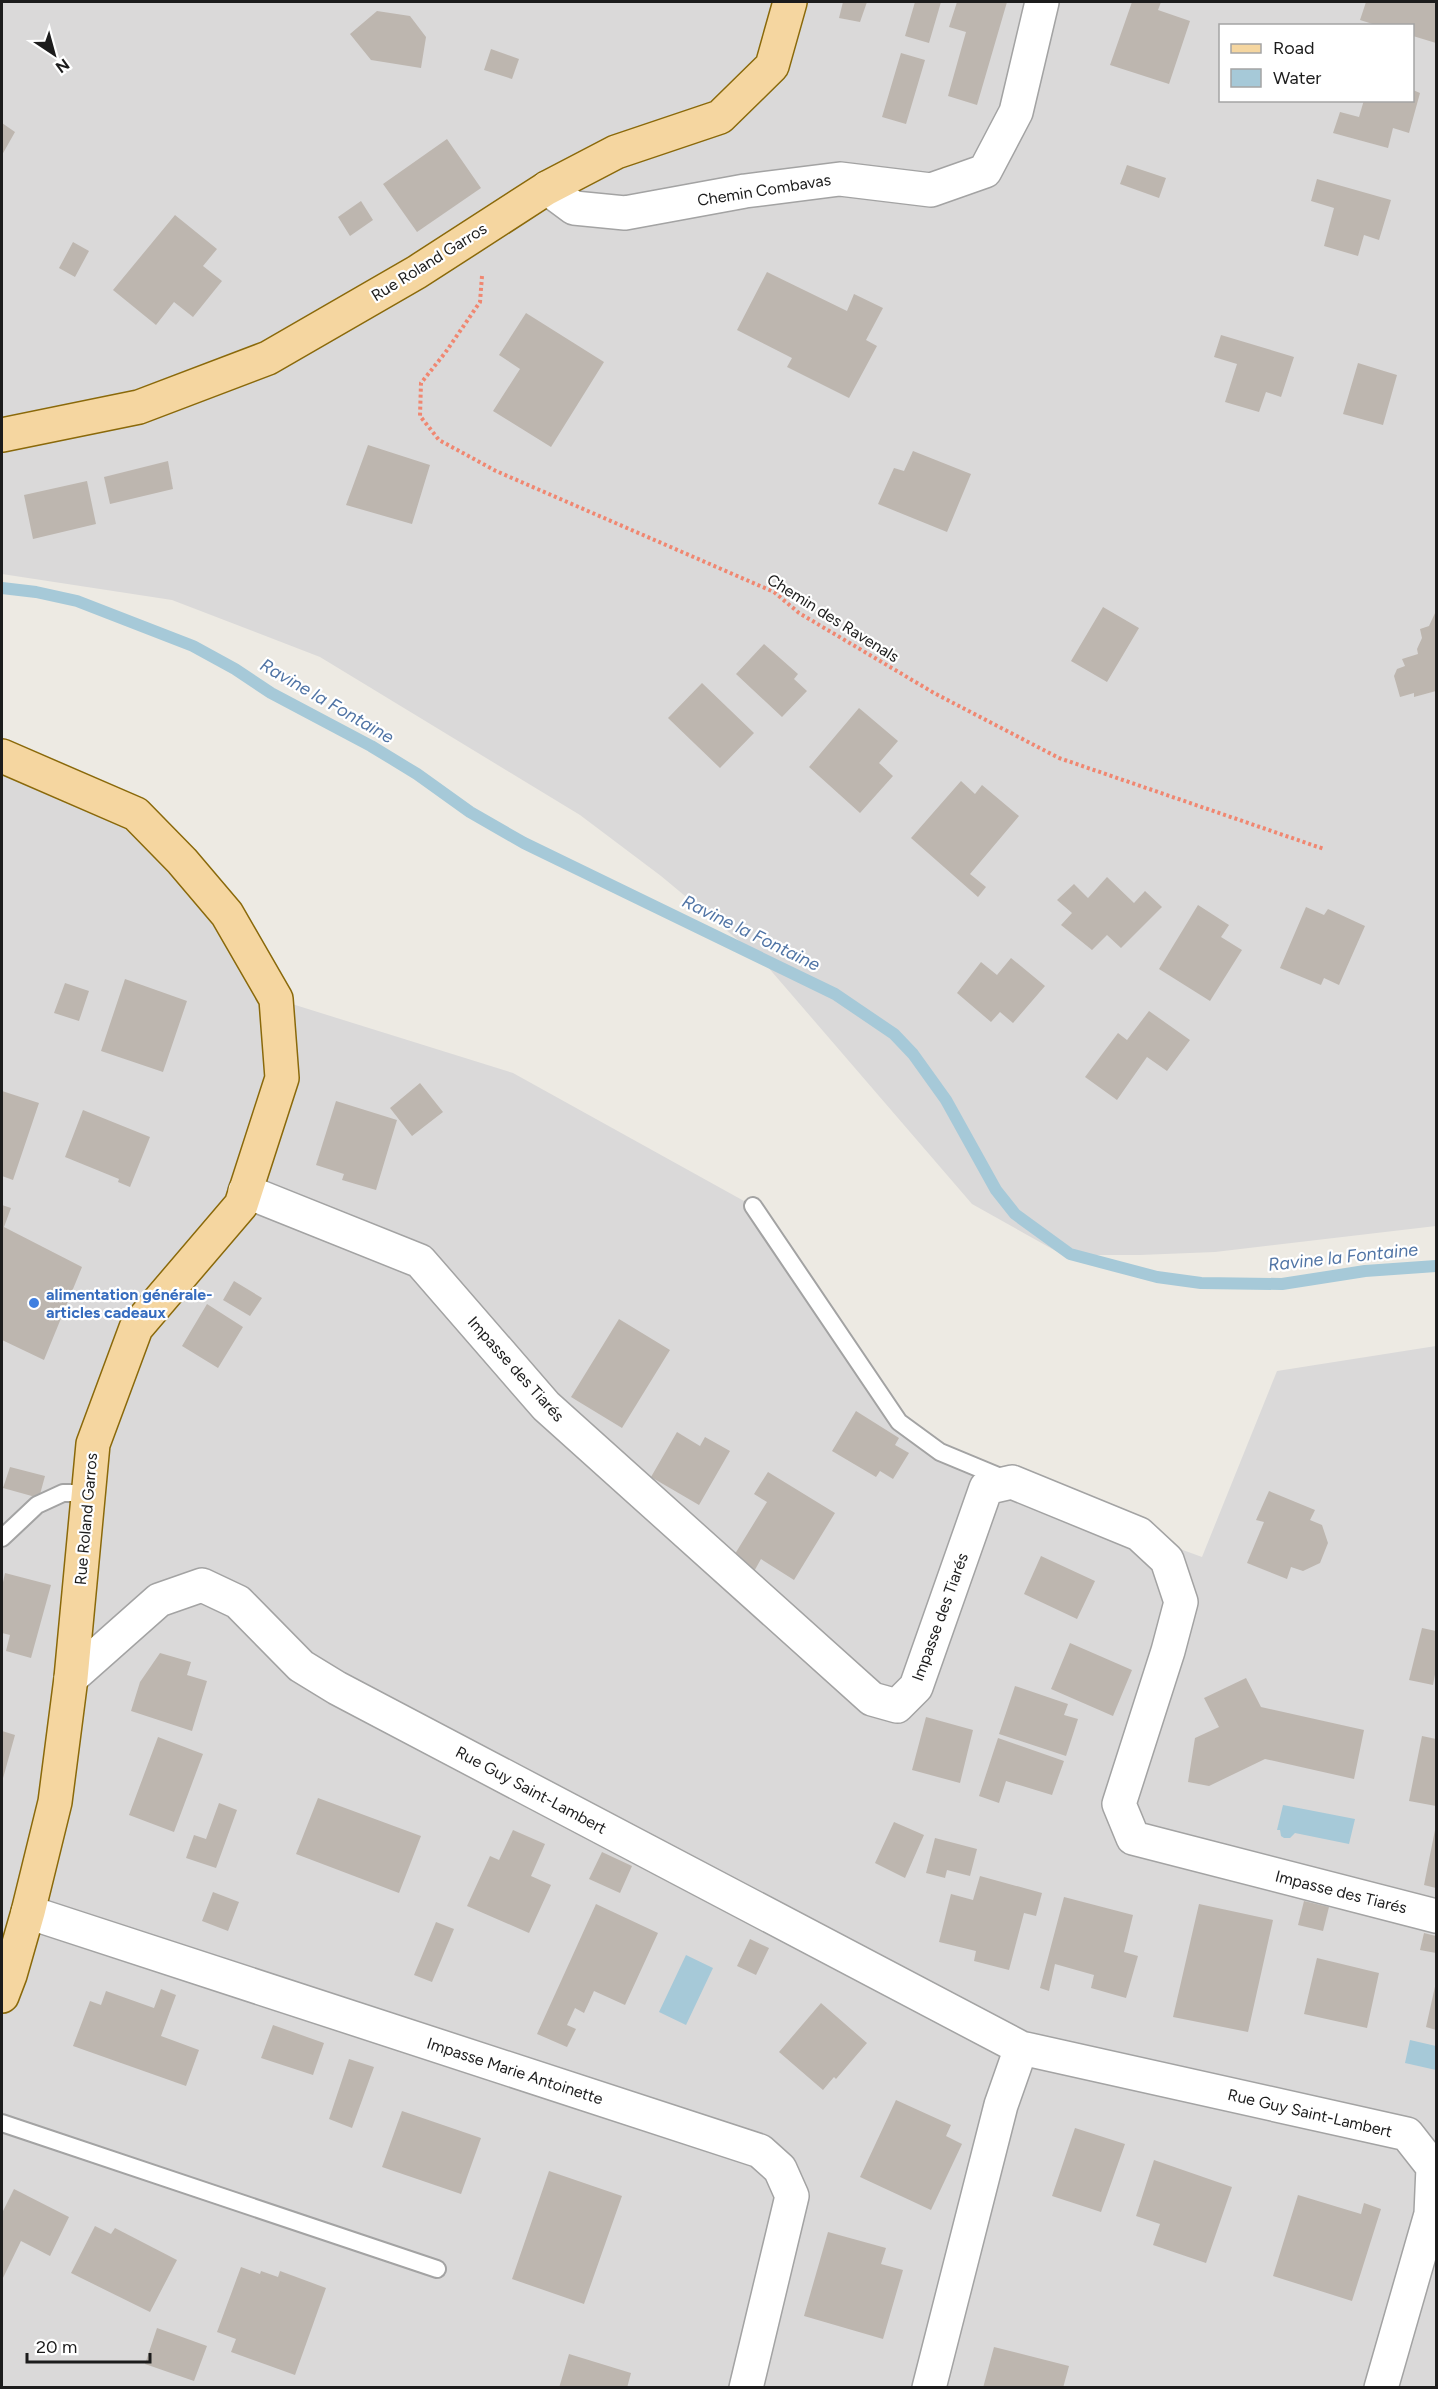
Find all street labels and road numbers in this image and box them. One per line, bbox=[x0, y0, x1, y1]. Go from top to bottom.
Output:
street label: Chemin Combavas bbox=[696, 170, 832, 210]
street label: Rue Roland Garros bbox=[368, 219, 490, 305]
street label: Chemin des Ravenals bbox=[764, 570, 902, 666]
street label: Impasse des Tiarés bbox=[464, 1312, 568, 1426]
street label: Rue Roland Garros bbox=[71, 1452, 101, 1586]
street label: Impasse des Tiarés bbox=[908, 1550, 972, 1684]
street label: Rue Guy Saint-Lambert bbox=[452, 1742, 610, 1838]
street label: Impasse des Tiarés bbox=[1273, 1866, 1409, 1918]
street label: Impasse Marie Antoinette bbox=[425, 2034, 606, 2109]
street label: Rue Guy Saint-Lambert bbox=[1226, 2085, 1394, 2141]

